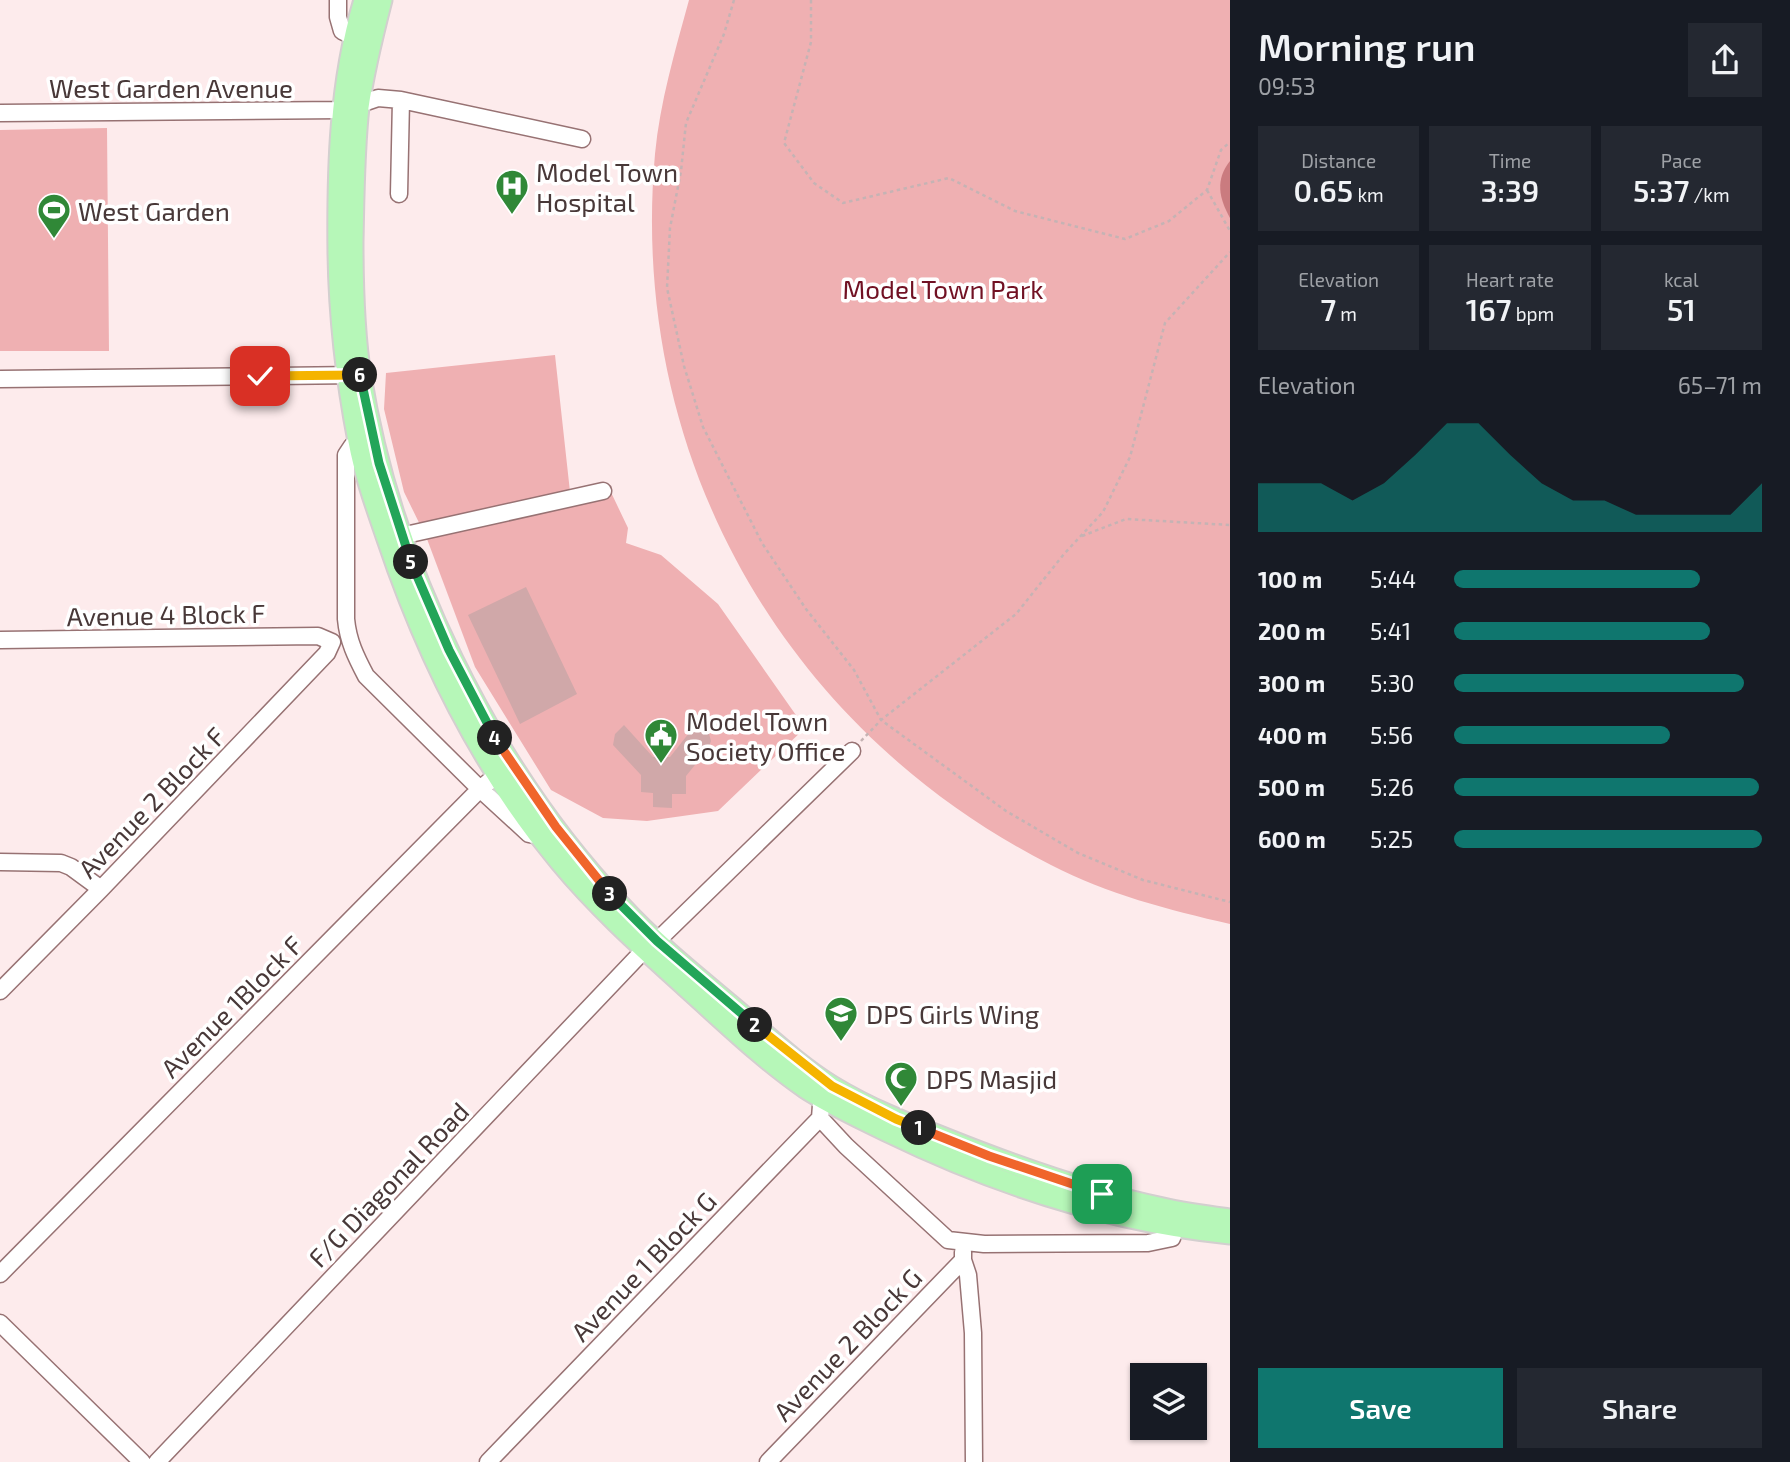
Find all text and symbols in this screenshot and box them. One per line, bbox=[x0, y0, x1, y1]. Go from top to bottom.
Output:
text: Morning run bbox=[1258, 23, 1476, 69]
button: share bbox=[1688, 23, 1762, 97]
street label: West Garden Avenue bbox=[49, 72, 293, 103]
text: 09:53 bbox=[1258, 72, 1316, 100]
text: Distance bbox=[1301, 149, 1376, 172]
text: Time bbox=[1489, 149, 1531, 172]
text: Pace bbox=[1661, 149, 1702, 172]
place label: Model Town Hospital bbox=[536, 156, 678, 217]
hospital icon: Model Town Hospital bbox=[493, 167, 531, 216]
text: 0.65 bbox=[1294, 172, 1353, 208]
text: 3:39 bbox=[1481, 172, 1539, 208]
text: 5:37 bbox=[1633, 172, 1689, 208]
text: km bbox=[1353, 183, 1384, 206]
text: /km bbox=[1689, 183, 1730, 206]
sports icon: West Garden bbox=[35, 191, 73, 240]
place label: West Garden bbox=[78, 195, 230, 226]
text: Elevation bbox=[1298, 268, 1379, 291]
text: Heart rate bbox=[1466, 268, 1554, 291]
text: kcal bbox=[1664, 268, 1699, 291]
park label: Model Town Park bbox=[842, 273, 1044, 304]
text: 7 bbox=[1320, 291, 1336, 327]
text: 167 bbox=[1466, 291, 1511, 327]
text: 51 bbox=[1667, 291, 1696, 327]
text: m bbox=[1336, 302, 1357, 325]
text: bpm bbox=[1511, 302, 1554, 325]
pin bbox=[230, 346, 290, 406]
icon: check bbox=[241, 357, 279, 395]
pin: 6 bbox=[342, 358, 378, 392]
text: 6 bbox=[354, 363, 365, 386]
text: Elevation bbox=[1258, 371, 1356, 399]
text: 65–71 m bbox=[1678, 371, 1762, 399]
pin: 5 bbox=[394, 544, 428, 580]
text: 5 bbox=[405, 550, 416, 573]
text: 100 m bbox=[1258, 565, 1322, 593]
text: 5:44 bbox=[1370, 565, 1416, 593]
street label: Avenue 4 Block F bbox=[66, 597, 266, 631]
text: 200 m bbox=[1258, 617, 1326, 645]
text: 5:41 bbox=[1370, 617, 1411, 645]
text: 300 m bbox=[1258, 669, 1325, 697]
text: 5:30 bbox=[1370, 669, 1414, 697]
place label: Model Town Society Office bbox=[686, 705, 845, 766]
public building icon: Model Town Society Office bbox=[642, 716, 680, 765]
street label: Avenue 2 Block F bbox=[71, 720, 231, 884]
pin: 4 bbox=[477, 720, 512, 756]
text: 400 m bbox=[1258, 721, 1327, 749]
text: 5:56 bbox=[1370, 721, 1413, 749]
text: 4 bbox=[488, 726, 501, 749]
text: 500 m bbox=[1258, 773, 1325, 801]
text: 5:26 bbox=[1370, 773, 1414, 801]
text: 600 m bbox=[1258, 825, 1326, 853]
text: 5:25 bbox=[1370, 825, 1413, 853]
pin: 3 bbox=[592, 876, 628, 912]
text: 3 bbox=[604, 882, 615, 905]
street label: Avenue 1Block F bbox=[154, 929, 308, 1083]
school or university icon: DPS Girls Wing bbox=[822, 994, 860, 1043]
place label: DPS Girls Wing bbox=[866, 998, 1039, 1029]
pin: 2 bbox=[738, 1007, 772, 1042]
text: 2 bbox=[749, 1013, 760, 1036]
mosque icon: DPS Masjid bbox=[882, 1059, 920, 1108]
place label: DPS Masjid bbox=[926, 1063, 1057, 1094]
street label: F/G Diagonal Road bbox=[302, 1095, 474, 1273]
pin: 1 bbox=[902, 1110, 936, 1146]
text: 1 bbox=[914, 1116, 923, 1139]
pin bbox=[1072, 1164, 1132, 1224]
icon: arrive bbox=[1083, 1175, 1121, 1213]
street label: Avenue 1 Block G bbox=[564, 1185, 722, 1347]
street label: Avenue 2 Block G bbox=[766, 1261, 928, 1427]
map controls bbox=[1130, 1363, 1207, 1440]
button: layers bbox=[1130, 1363, 1207, 1440]
button: Save bbox=[1258, 1368, 1503, 1448]
button: Share bbox=[1517, 1368, 1762, 1448]

